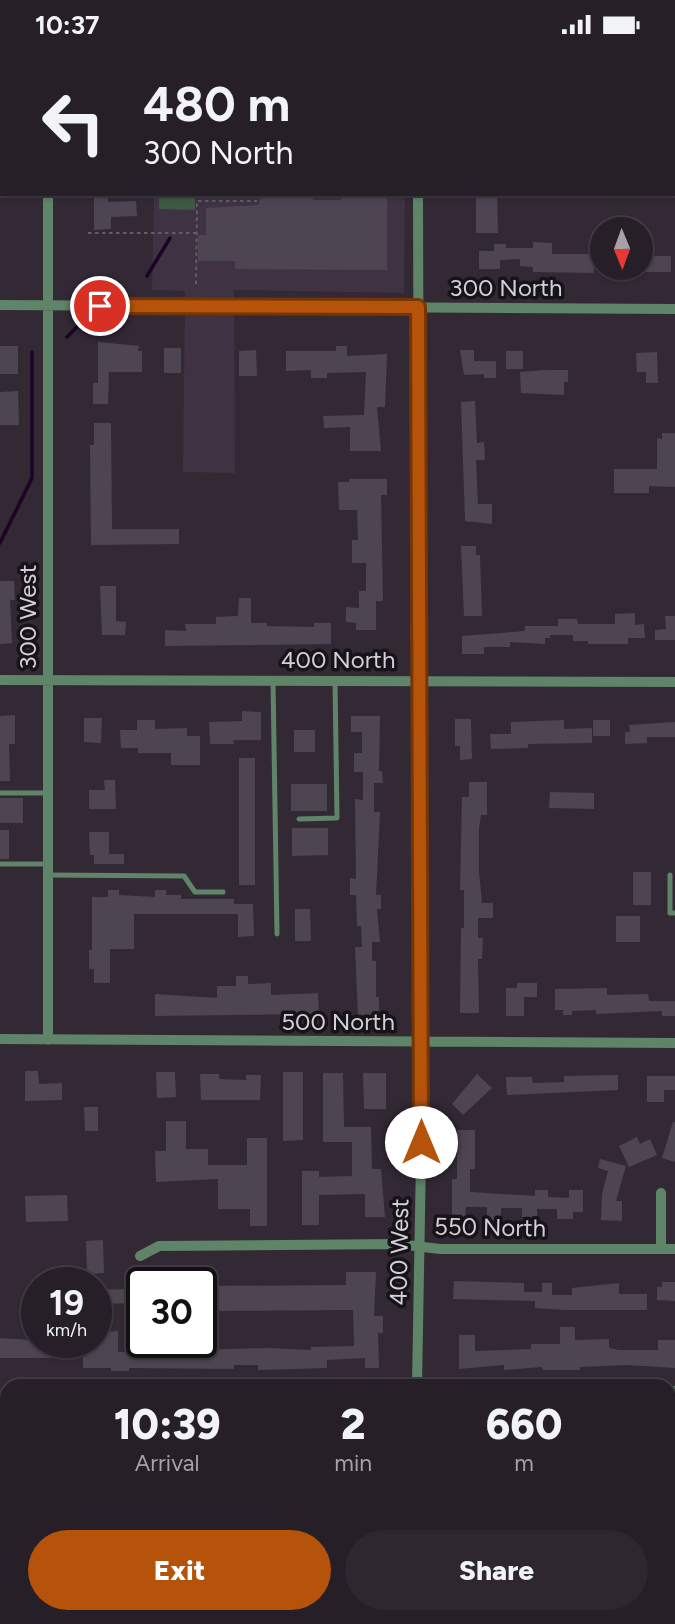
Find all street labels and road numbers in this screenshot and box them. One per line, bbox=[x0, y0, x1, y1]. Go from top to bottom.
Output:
street label: 300 North bbox=[450, 273, 562, 302]
street label: 300 West bbox=[13, 564, 42, 670]
street label: 400 North bbox=[281, 645, 395, 674]
street label: 500 North bbox=[281, 1007, 395, 1036]
street label: 400 West bbox=[384, 1198, 414, 1306]
street label: 550 North bbox=[434, 1212, 546, 1242]

